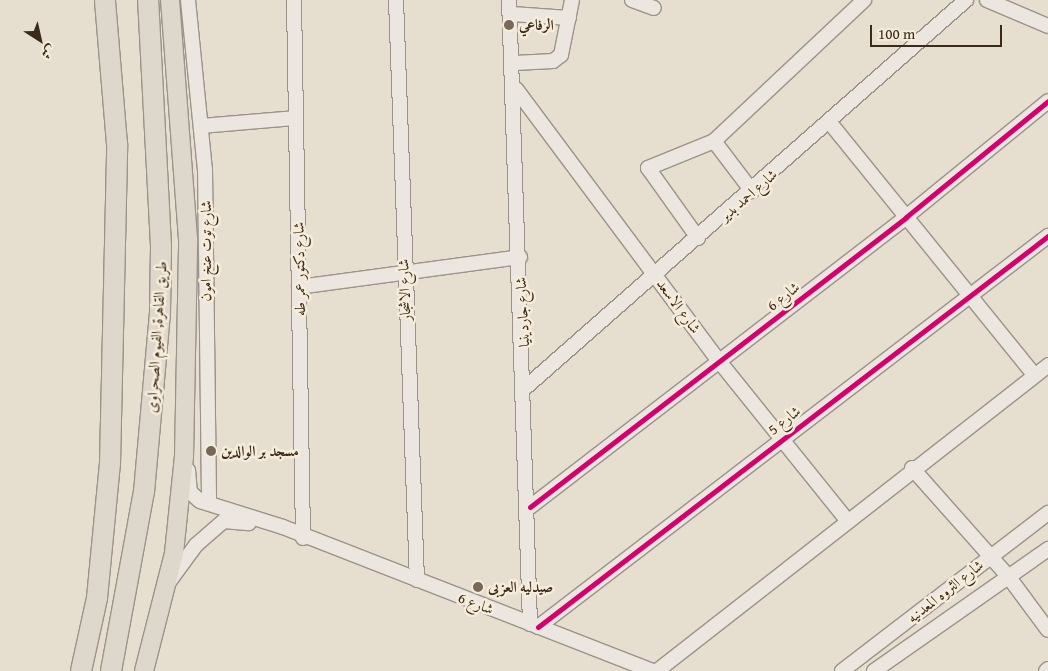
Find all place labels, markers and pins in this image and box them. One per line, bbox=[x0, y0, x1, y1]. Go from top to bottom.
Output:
place label: الرفاعي bbox=[519, 16, 554, 34]
marker: الرفاعي bbox=[503, 19, 515, 31]
place label: مسجد بر الوالدين bbox=[221, 442, 299, 460]
marker: مسجد بر الوالدين bbox=[205, 445, 217, 457]
place label: صيدليه العزبى bbox=[488, 578, 553, 596]
marker: صيدليه العزبى bbox=[472, 581, 484, 593]

